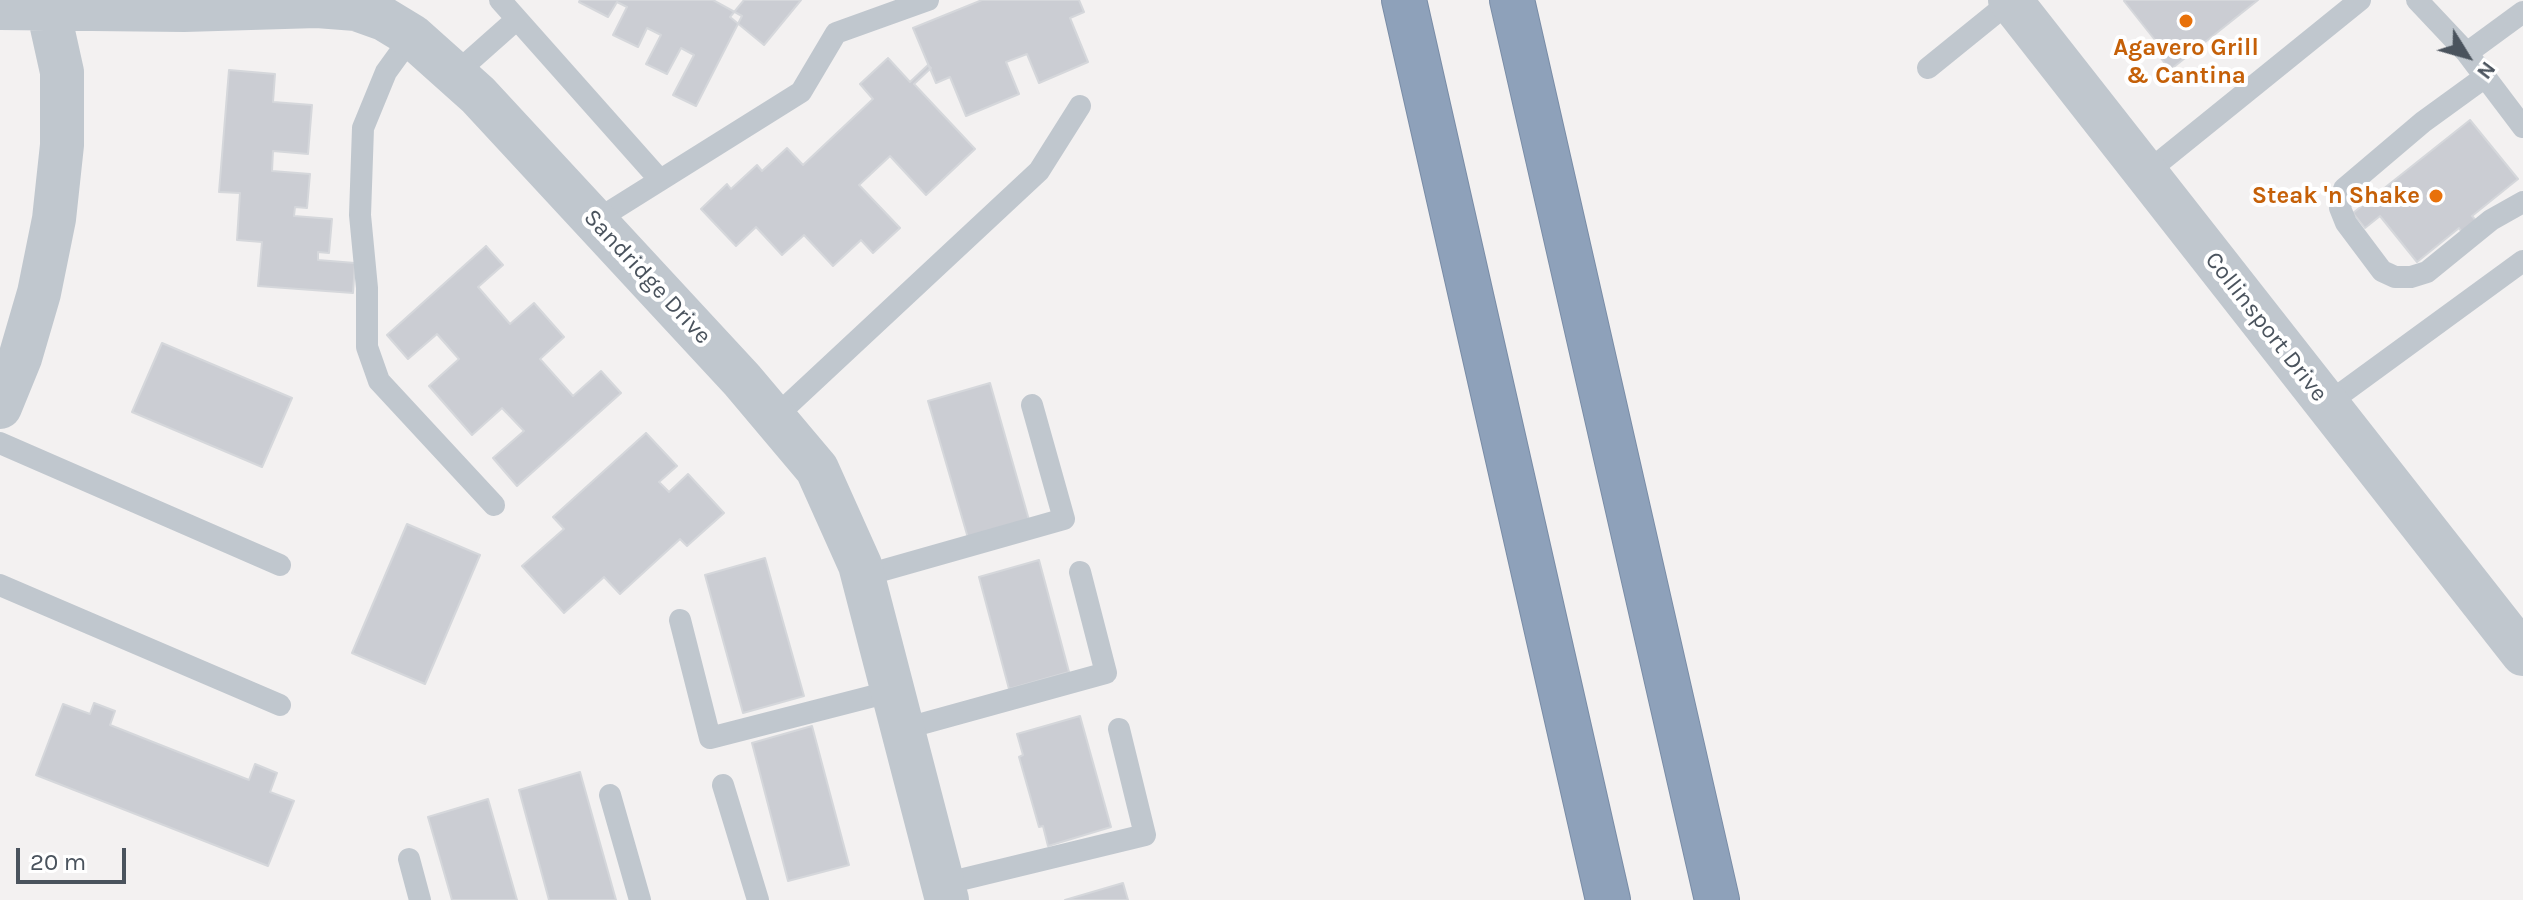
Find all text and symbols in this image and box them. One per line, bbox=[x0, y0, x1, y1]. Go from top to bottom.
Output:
marker: Agavero Grill & Cantina bbox=[2177, 12, 2195, 30]
north arrow bbox=[2427, 16, 2507, 96]
place label: Agavero Grill & Cantina bbox=[2113, 34, 2259, 90]
text: N bbox=[2471, 56, 2501, 85]
place label: Steak 'n Shake bbox=[2252, 182, 2420, 210]
marker: Steak 'n Shake bbox=[2427, 187, 2445, 205]
street label: Sandridge Drive bbox=[577, 204, 717, 350]
street label: Collinsport Drive bbox=[2199, 246, 2333, 408]
scale bar bbox=[20, 832, 130, 882]
text: 20 m bbox=[30, 848, 86, 876]

